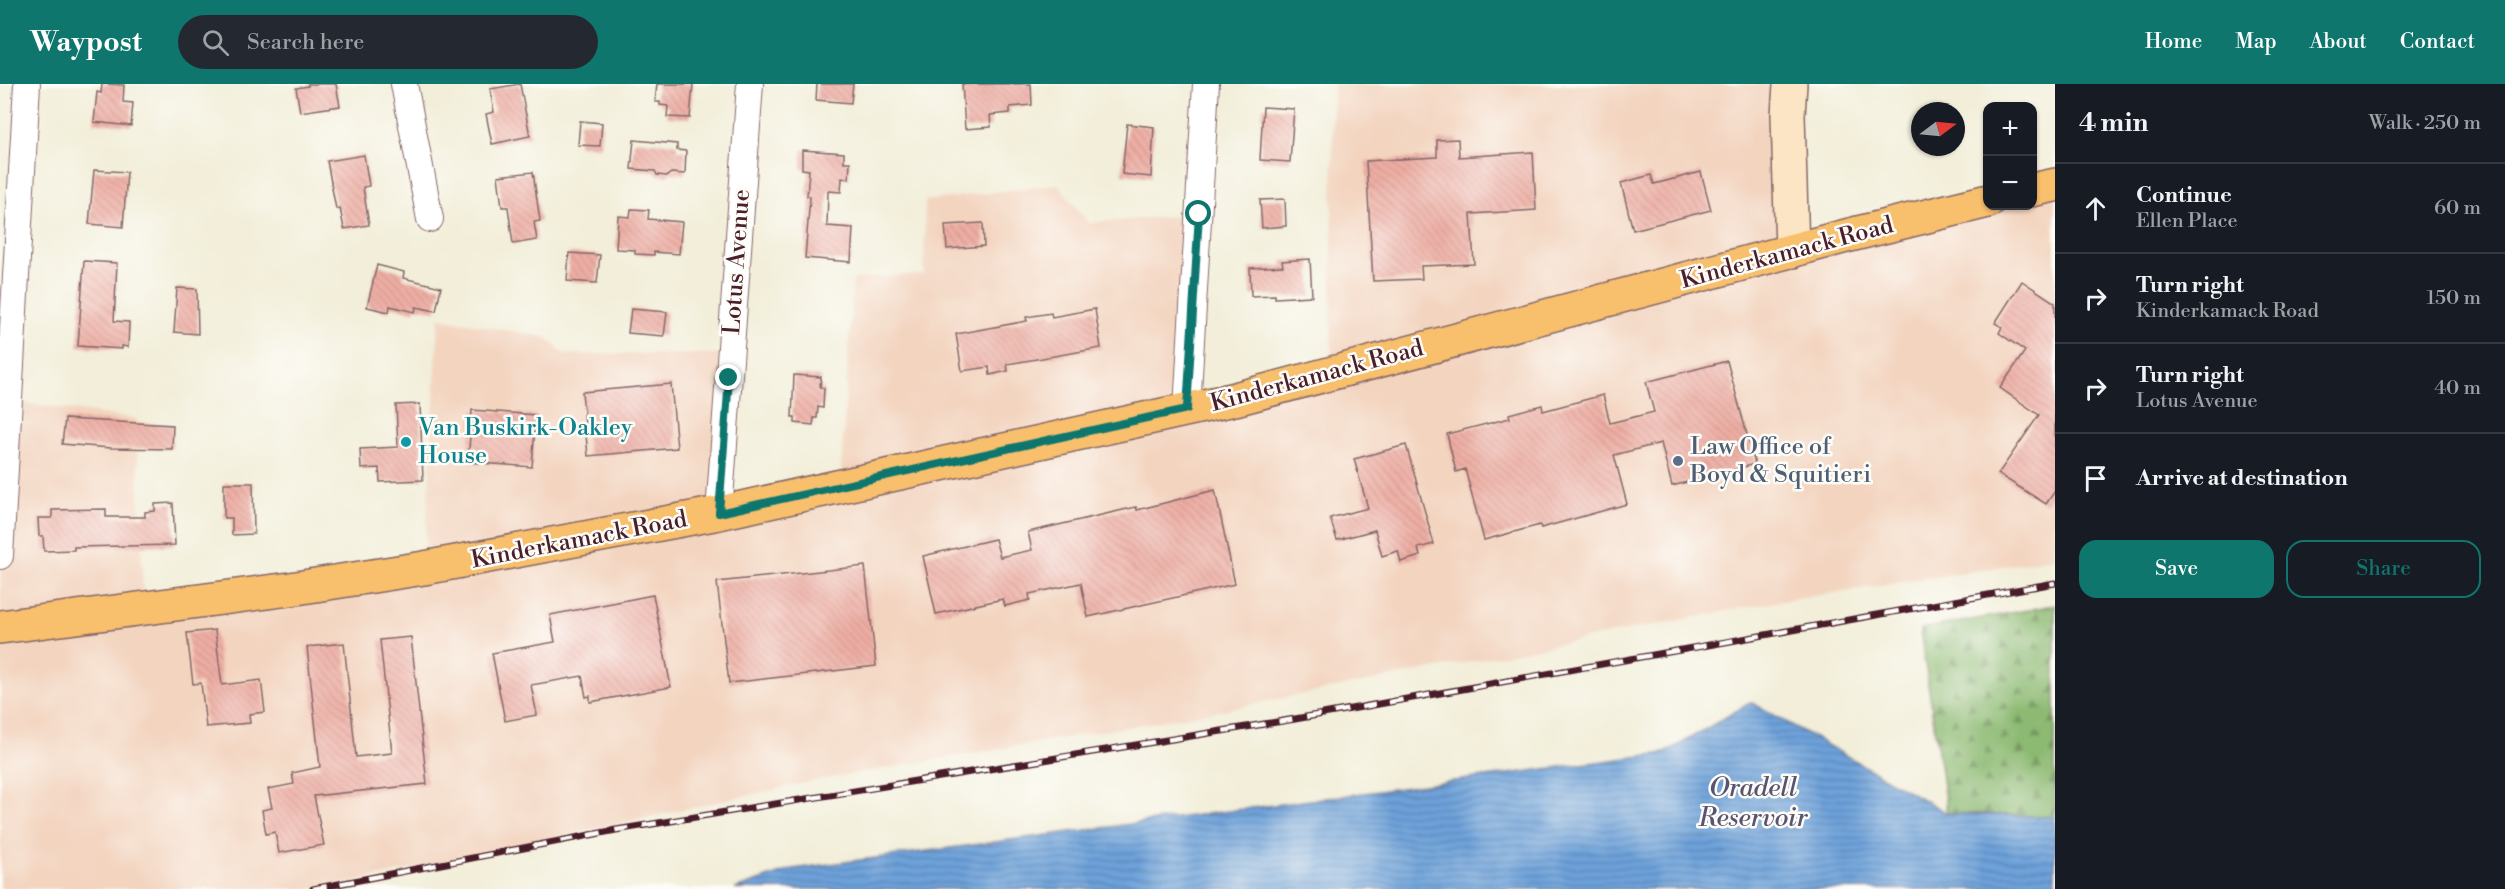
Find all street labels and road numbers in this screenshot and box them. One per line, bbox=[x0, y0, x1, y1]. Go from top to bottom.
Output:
street label: Lotus Avenue bbox=[717, 188, 757, 336]
street label: Kinderkamack Road bbox=[1677, 210, 1897, 296]
street label: Kinderkamack Road bbox=[1207, 333, 1427, 419]
street label: Kinderkamack Road bbox=[468, 504, 690, 576]

